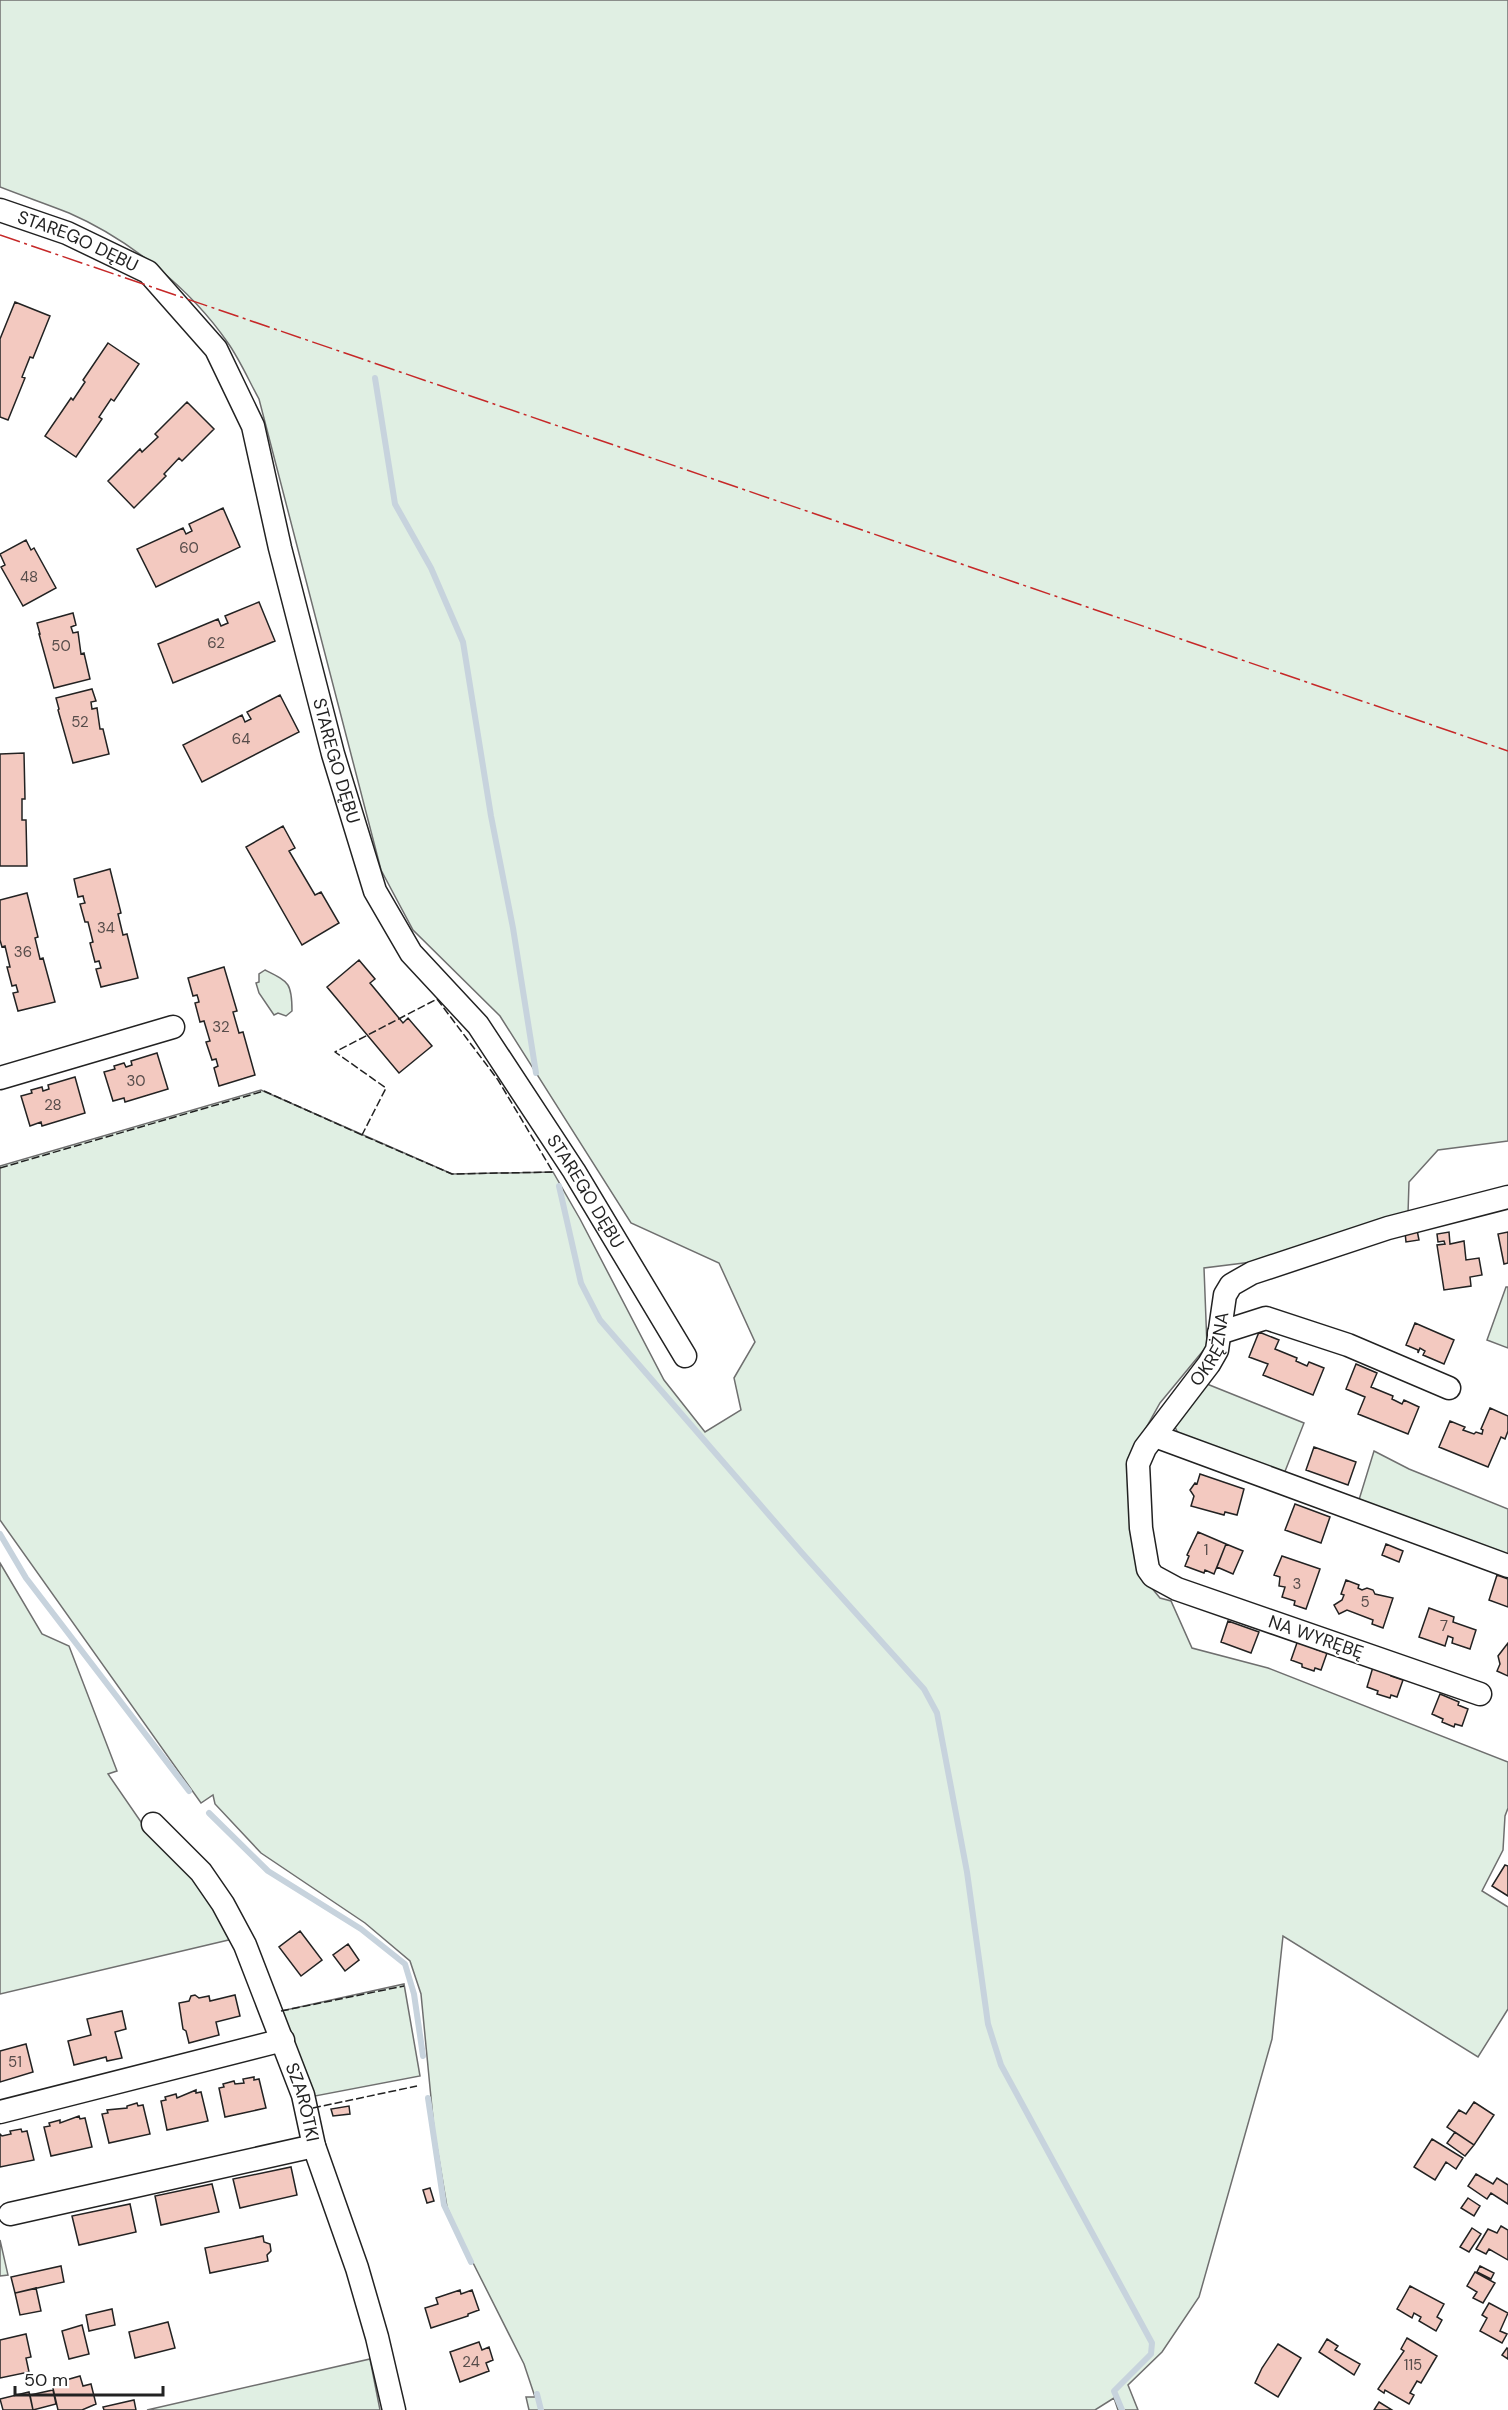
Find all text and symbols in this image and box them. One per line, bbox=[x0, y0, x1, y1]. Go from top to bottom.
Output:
street label: STAREGO DĘBU bbox=[14, 205, 142, 278]
house number: 60 bbox=[179, 538, 199, 558]
house number: 48 bbox=[20, 567, 38, 587]
house number: 62 bbox=[207, 633, 225, 653]
house number: 50 bbox=[51, 636, 71, 656]
street label: STAREGO DĘBU bbox=[307, 696, 366, 826]
house number: 52 bbox=[71, 712, 89, 732]
house number: 64 bbox=[232, 729, 250, 749]
house number: 34 bbox=[97, 918, 115, 938]
house number: 36 bbox=[14, 942, 32, 962]
house number: 32 bbox=[212, 1017, 230, 1037]
house number: 30 bbox=[126, 1071, 146, 1091]
house number: 28 bbox=[44, 1095, 62, 1115]
street label: STAREGO DĘBU bbox=[541, 1130, 630, 1253]
street label: OKRĘŻNA bbox=[1184, 1310, 1234, 1391]
house number: 1 bbox=[1204, 1540, 1208, 1560]
house number: 3 bbox=[1293, 1574, 1301, 1594]
house number: 5 bbox=[1360, 1592, 1370, 1612]
street label: NA WYRĘBĘ bbox=[1265, 1610, 1367, 1664]
house number: 7 bbox=[1440, 1616, 1448, 1636]
house number: 51 bbox=[8, 2052, 22, 2072]
street label: SZAROTKI bbox=[280, 2059, 325, 2144]
house number: 24 bbox=[462, 2352, 480, 2372]
house number: 115 bbox=[1404, 2355, 1422, 2375]
scale bar bbox=[15, 2359, 164, 2397]
text: 50 m bbox=[24, 2368, 68, 2392]

